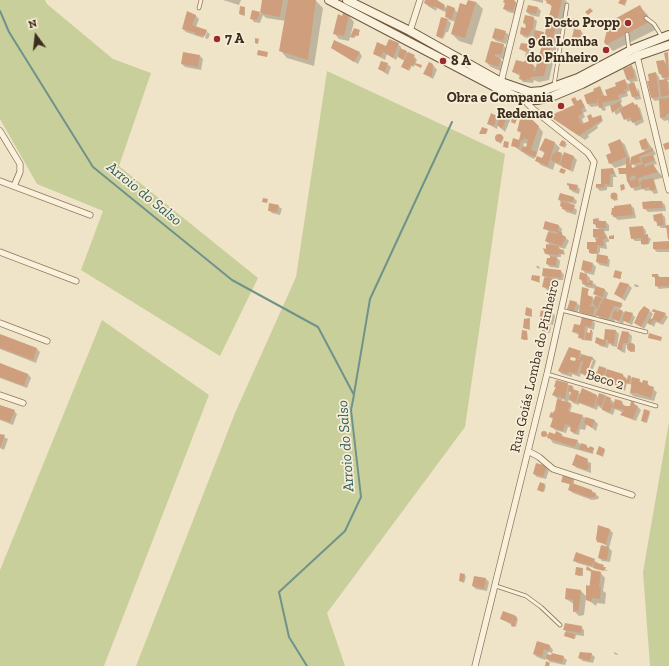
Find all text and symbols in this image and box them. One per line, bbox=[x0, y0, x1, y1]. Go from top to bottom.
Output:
place label: Posto Propp bbox=[545, 15, 620, 31]
north arrow bbox=[16, 16, 56, 56]
text: N bbox=[27, 17, 38, 31]
marker: Posto Propp bbox=[623, 18, 633, 28]
place label: 7 A bbox=[225, 31, 244, 47]
marker: 7 A bbox=[212, 34, 222, 44]
place label: 9 da Lomba do Pinheiro bbox=[527, 34, 598, 66]
marker: 9 da Lomba do Pinheiro bbox=[601, 45, 611, 55]
place label: 8 A bbox=[451, 53, 471, 69]
marker: 8 A bbox=[438, 56, 448, 66]
place label: Obra e Compania Redemac bbox=[447, 90, 553, 122]
marker: Obra e Compania Redemac bbox=[556, 101, 566, 111]
water label: Arroio do Salso bbox=[103, 158, 185, 230]
street label: Rua Goiás Lomba do Pinheiro bbox=[507, 278, 563, 454]
street label: Beco 2 bbox=[584, 366, 626, 394]
water label: Arroio do Salso bbox=[334, 400, 358, 492]

